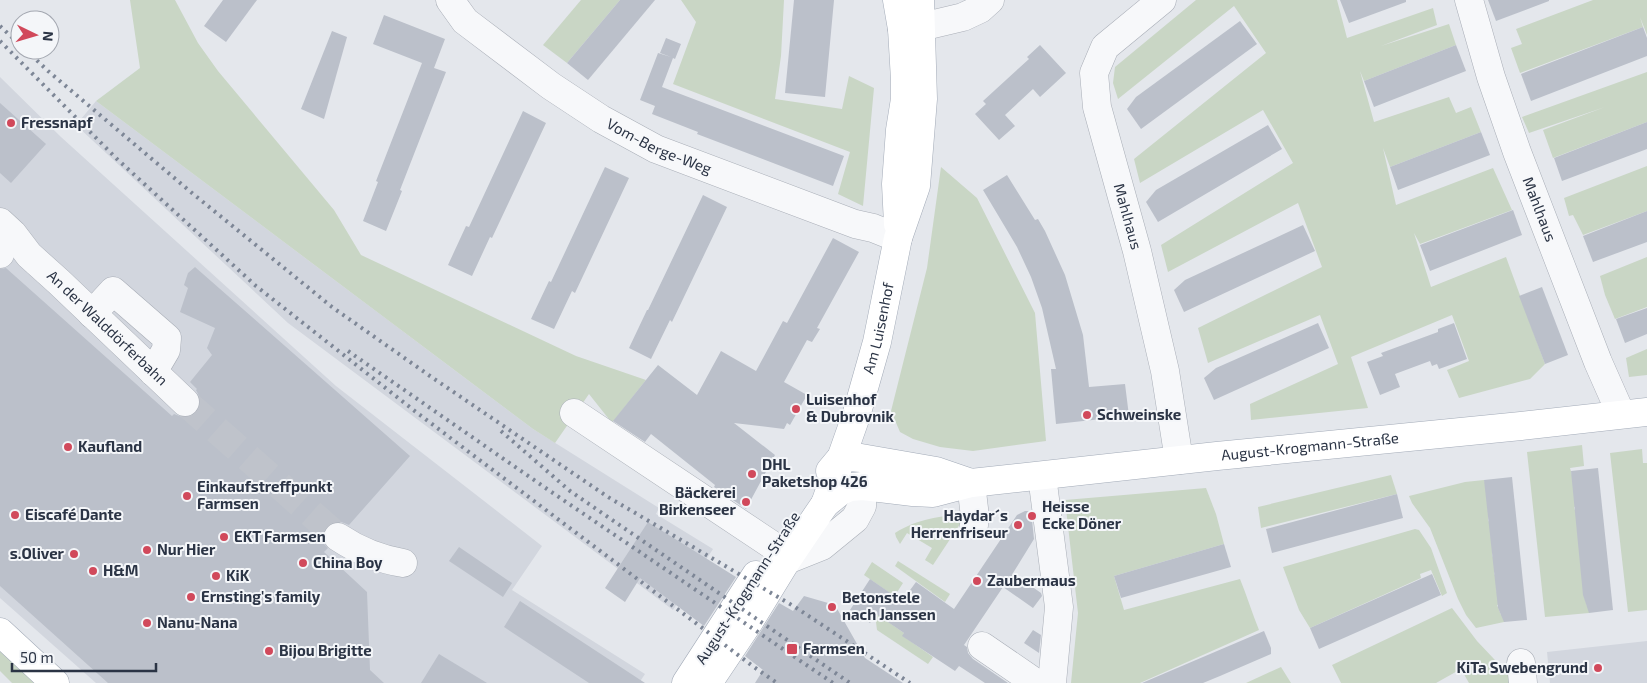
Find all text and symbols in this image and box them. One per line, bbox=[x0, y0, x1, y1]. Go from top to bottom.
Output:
north arrow bbox=[10, 10, 60, 60]
text: N bbox=[40, 30, 57, 42]
place label: Fressnapf bbox=[21, 113, 93, 131]
street label: Vom-Berge-Weg bbox=[604, 114, 715, 177]
marker: Fressnapf bbox=[5, 117, 17, 129]
street label: Mahlhaus bbox=[1519, 174, 1561, 244]
street label: Mahlhaus bbox=[1111, 181, 1146, 251]
street label: An der Walddörferbahn bbox=[44, 266, 172, 389]
street label: Am Luisenhof bbox=[858, 281, 897, 376]
place label: Luisenhof & Dubrovnik bbox=[806, 390, 894, 425]
marker: Luisenhof & Dubrovnik bbox=[790, 403, 802, 415]
place label: Schweinske bbox=[1097, 405, 1181, 423]
marker: Schweinske bbox=[1081, 409, 1093, 421]
street label: August-Krogmann-Straße bbox=[1220, 428, 1400, 464]
place label: Kaufland bbox=[78, 437, 142, 455]
marker: Kaufland bbox=[62, 441, 74, 453]
place label: DHL Paketshop 426 bbox=[762, 455, 868, 490]
marker: DHL Paketshop 426 bbox=[746, 468, 758, 480]
place label: Einkaufstreffpunkt Farmsen bbox=[197, 477, 332, 512]
place label: Bäckerei Birkenseer bbox=[659, 483, 737, 518]
marker: Einkaufstreffpunkt Farmsen bbox=[181, 490, 193, 502]
marker: Bäckerei Birkenseer bbox=[740, 496, 752, 508]
place label: Heisse Ecke Döner bbox=[1042, 497, 1122, 532]
place label: Eiscafé Dante bbox=[25, 505, 122, 523]
place label: Haydar´s Herrenfriseur bbox=[911, 506, 1009, 541]
street label: August-Krogmann-Straße bbox=[691, 508, 803, 667]
marker: Eiscafé Dante bbox=[9, 509, 21, 521]
marker: Heisse Ecke Döner bbox=[1026, 510, 1038, 522]
marker: Haydar´s Herrenfriseur bbox=[1012, 519, 1024, 531]
place label: EKT Farmsen bbox=[234, 527, 326, 545]
marker: EKT Farmsen bbox=[218, 531, 230, 543]
place label: Nur Hier bbox=[157, 540, 216, 558]
place label: s.Oliver bbox=[10, 544, 65, 562]
marker: Nur Hier bbox=[141, 544, 153, 556]
marker: s.Oliver bbox=[68, 548, 80, 560]
place label: China Boy bbox=[313, 553, 383, 572]
marker: China Boy bbox=[297, 557, 309, 569]
place label: H&M bbox=[103, 561, 139, 579]
marker: H&M bbox=[87, 565, 99, 577]
place label: KiK bbox=[226, 566, 250, 584]
marker: KiK bbox=[210, 570, 222, 582]
place label: Zaubermaus bbox=[987, 571, 1076, 589]
marker: Zaubermaus bbox=[971, 575, 983, 587]
place label: Ernsting's family bbox=[201, 587, 321, 606]
place label: Betonstele nach Janssen bbox=[842, 588, 936, 623]
marker: Ernsting's family bbox=[185, 591, 197, 603]
marker: Betonstele nach Janssen bbox=[826, 601, 838, 613]
place label: Nanu-Nana bbox=[157, 613, 237, 631]
marker: Nanu-Nana bbox=[141, 617, 153, 629]
place label: Farmsen bbox=[803, 639, 865, 657]
scale bar bbox=[12, 640, 156, 672]
place label: Bijou Brigitte bbox=[279, 641, 372, 659]
marker: Farmsen bbox=[785, 642, 799, 656]
marker: Bijou Brigitte bbox=[263, 645, 275, 657]
text: 50 m bbox=[20, 648, 54, 666]
place label: KiTa Swebengrund bbox=[1457, 658, 1588, 676]
marker: KiTa Swebengrund bbox=[1592, 662, 1604, 674]

